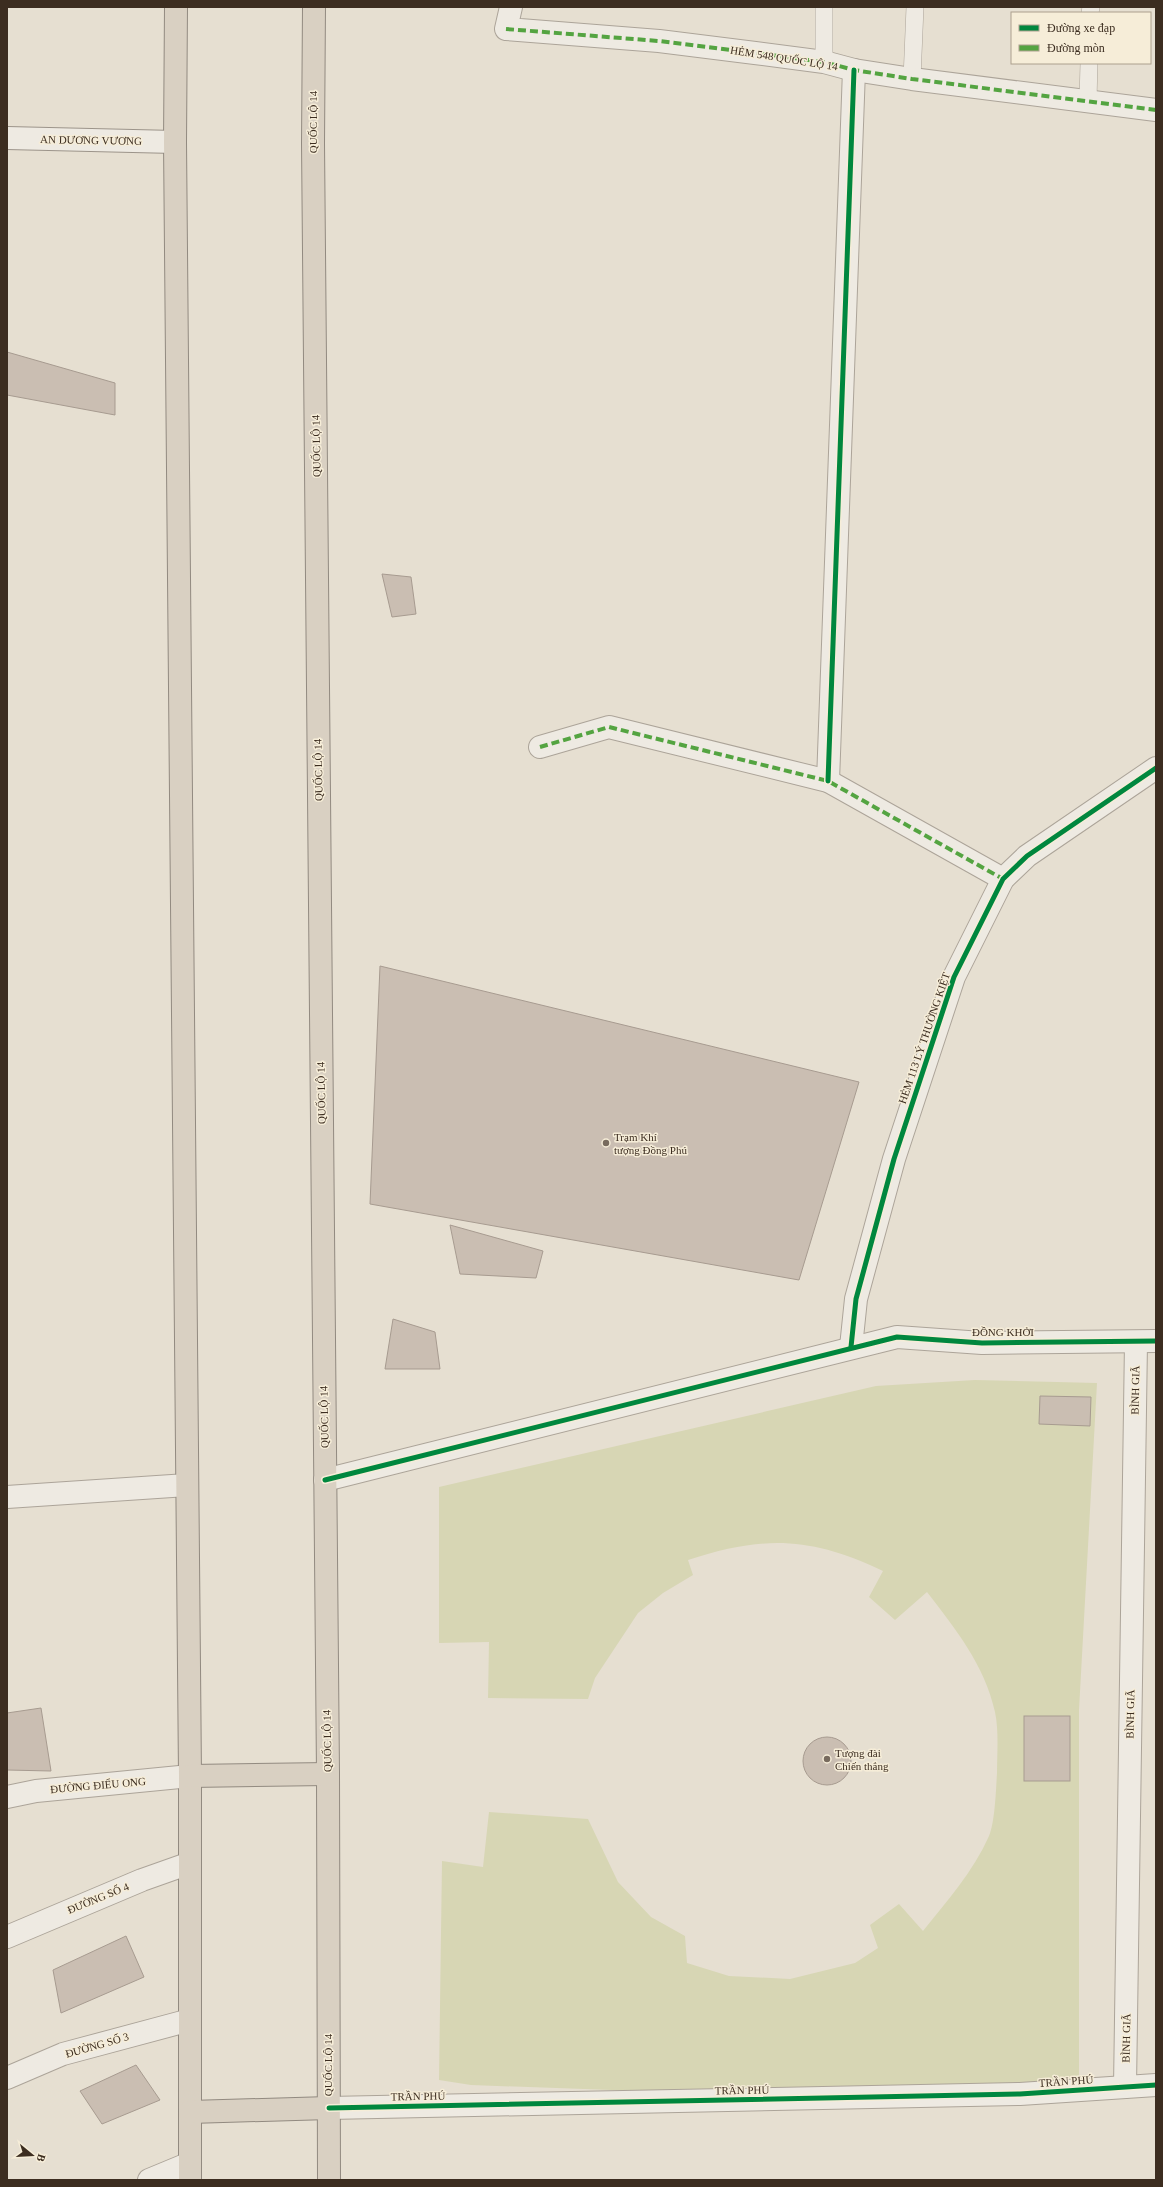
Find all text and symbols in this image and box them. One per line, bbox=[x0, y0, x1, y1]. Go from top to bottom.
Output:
legend bbox=[1011, 12, 1151, 64]
text: Đường xe đạp bbox=[1047, 21, 1115, 35]
text: Đường mòn bbox=[1047, 41, 1105, 55]
street label: HẺM 548 QUỐC LỘ 14 bbox=[729, 44, 839, 73]
street label: QUỐC LỘ 14 bbox=[307, 90, 319, 153]
street label: AN DƯƠNG VƯƠNG bbox=[40, 133, 142, 147]
street label: QUỐC LỘ 14 bbox=[309, 414, 323, 477]
street label: QUỐC LỘ 14 bbox=[311, 738, 325, 801]
street label: HẺM 113 LÝ THƯỜNG KIỆT bbox=[896, 971, 953, 1106]
street label: QUỐC LỘ 14 bbox=[314, 1061, 328, 1124]
place label: Trạm Khí tượng Đồng Phú bbox=[614, 1131, 687, 1156]
marker: Trạm Khí tượng Đồng Phú bbox=[601, 1138, 611, 1148]
street label: ĐỒNG KHỞI bbox=[972, 1326, 1034, 1338]
street label: BÌNH GIÃ bbox=[1129, 1365, 1141, 1415]
street label: QUỐC LỘ 14 bbox=[317, 1385, 331, 1448]
street label: BÌNH GIÃ bbox=[1124, 1689, 1136, 1739]
street label: QUỐC LỘ 14 bbox=[320, 1709, 334, 1772]
place label: Tượng đài Chiến thắng bbox=[835, 1747, 889, 1772]
marker: Tượng đài Chiến thắng bbox=[822, 1754, 832, 1764]
street label: ĐƯỜNG ĐIỂU ONG bbox=[50, 1775, 146, 1795]
street label: ĐƯỜNG SỐ 4 bbox=[65, 1880, 131, 1916]
street label: BÌNH GIÃ bbox=[1120, 2013, 1132, 2063]
street label: ĐƯỜNG SỐ 3 bbox=[64, 2030, 131, 2060]
street label: QUỐC LỘ 14 bbox=[322, 2033, 334, 2096]
street label: TRẦN PHÚ bbox=[1038, 2073, 1094, 2089]
street label: TRẦN PHÚ bbox=[715, 2084, 770, 2096]
street label: TRẦN PHÚ bbox=[391, 2090, 446, 2102]
north arrow bbox=[12, 2135, 52, 2175]
text: B bbox=[34, 2153, 48, 2164]

